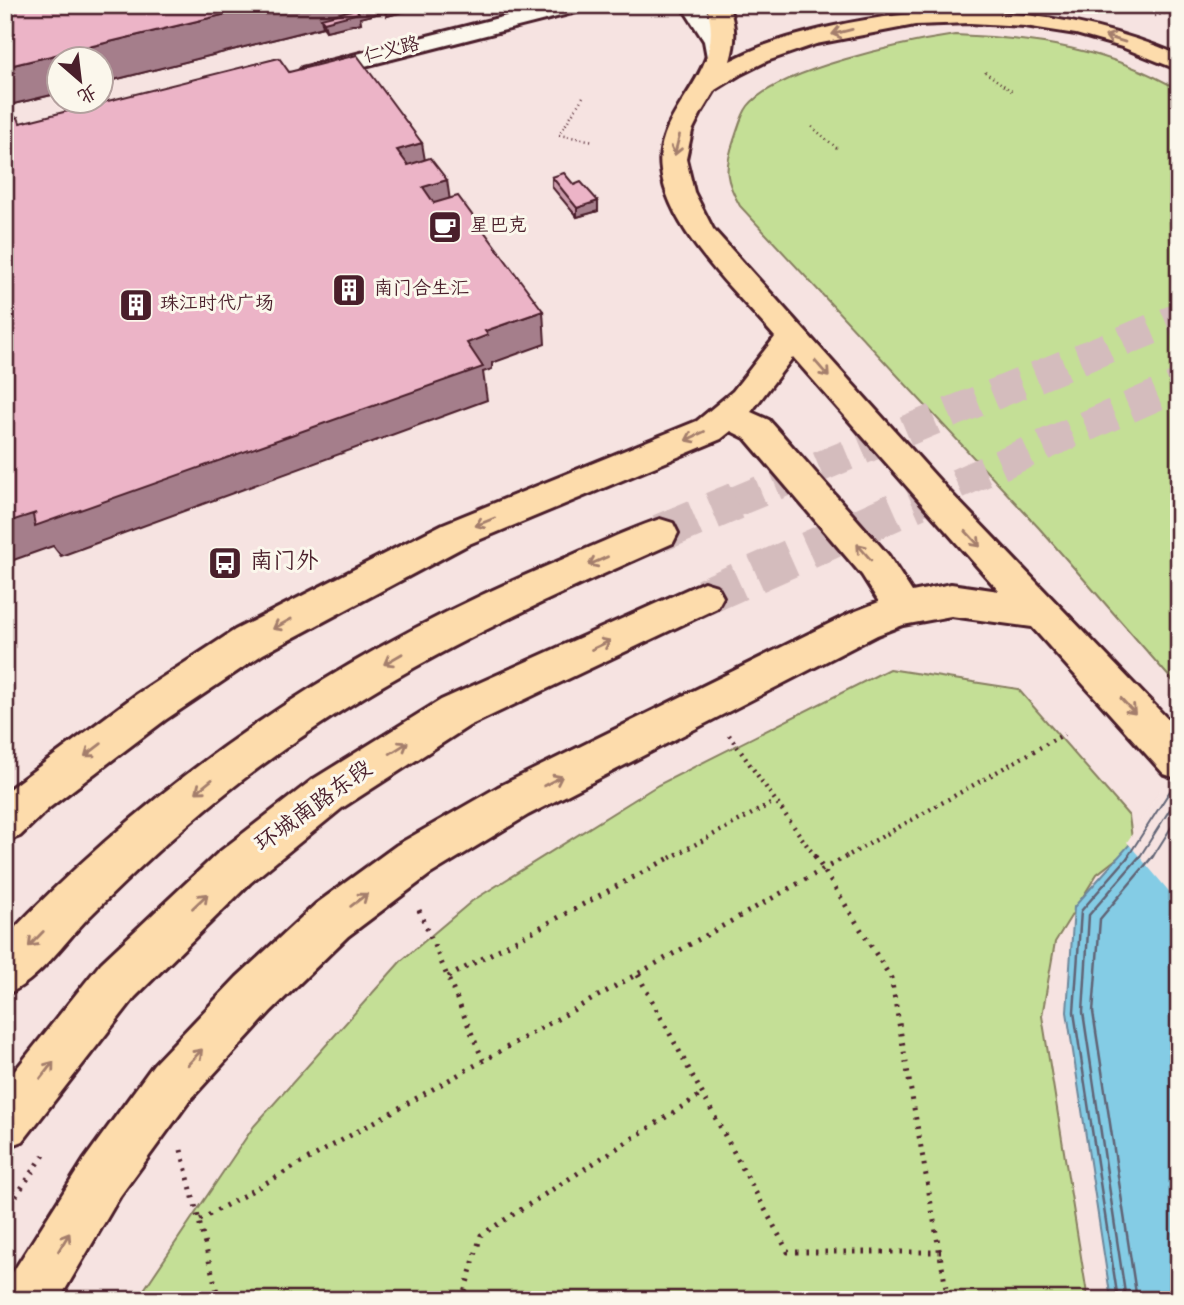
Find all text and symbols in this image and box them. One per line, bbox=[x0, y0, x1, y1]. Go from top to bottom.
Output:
one-way arrow bbox=[831, 26, 854, 39]
street label: 仁义路 bbox=[361, 32, 423, 72]
one-way arrow bbox=[1104, 32, 1126, 45]
north arrow bbox=[46, 46, 116, 116]
text: 北 bbox=[72, 76, 101, 108]
one-way arrow bbox=[670, 133, 683, 156]
cafe icon: 星巴克 bbox=[426, 208, 464, 246]
place label: 星巴克 bbox=[470, 214, 527, 241]
building icon: 南门合生汇 bbox=[330, 271, 368, 309]
place label: 南门合生汇 bbox=[374, 277, 469, 304]
building icon: 珠江时代广场 bbox=[117, 286, 155, 324]
place label: 珠江时代广场 bbox=[160, 292, 274, 319]
one-way arrow bbox=[814, 360, 830, 378]
one-way arrow bbox=[685, 430, 707, 443]
one-way arrow bbox=[475, 517, 496, 530]
one-way arrow bbox=[965, 530, 982, 547]
bus stop icon: 南门外 bbox=[206, 544, 244, 582]
one-way arrow bbox=[856, 544, 872, 562]
place label: 南门外 bbox=[250, 547, 319, 580]
one-way arrow bbox=[587, 555, 609, 568]
one-way arrow bbox=[272, 618, 293, 631]
one-way arrow bbox=[590, 638, 611, 651]
one-way arrow bbox=[383, 652, 403, 666]
one-way arrow bbox=[1120, 697, 1136, 715]
one-way arrow bbox=[388, 741, 408, 755]
one-way arrow bbox=[83, 742, 102, 757]
street label: 环城南路东段 bbox=[249, 754, 381, 862]
one-way arrow bbox=[542, 773, 563, 787]
one-way arrow bbox=[195, 777, 213, 793]
one-way arrow bbox=[191, 893, 208, 910]
one-way arrow bbox=[350, 893, 369, 908]
one-way arrow bbox=[28, 930, 45, 947]
one-way arrow bbox=[187, 1048, 203, 1066]
one-way arrow bbox=[40, 1061, 55, 1079]
one-way arrow bbox=[57, 1232, 71, 1252]

